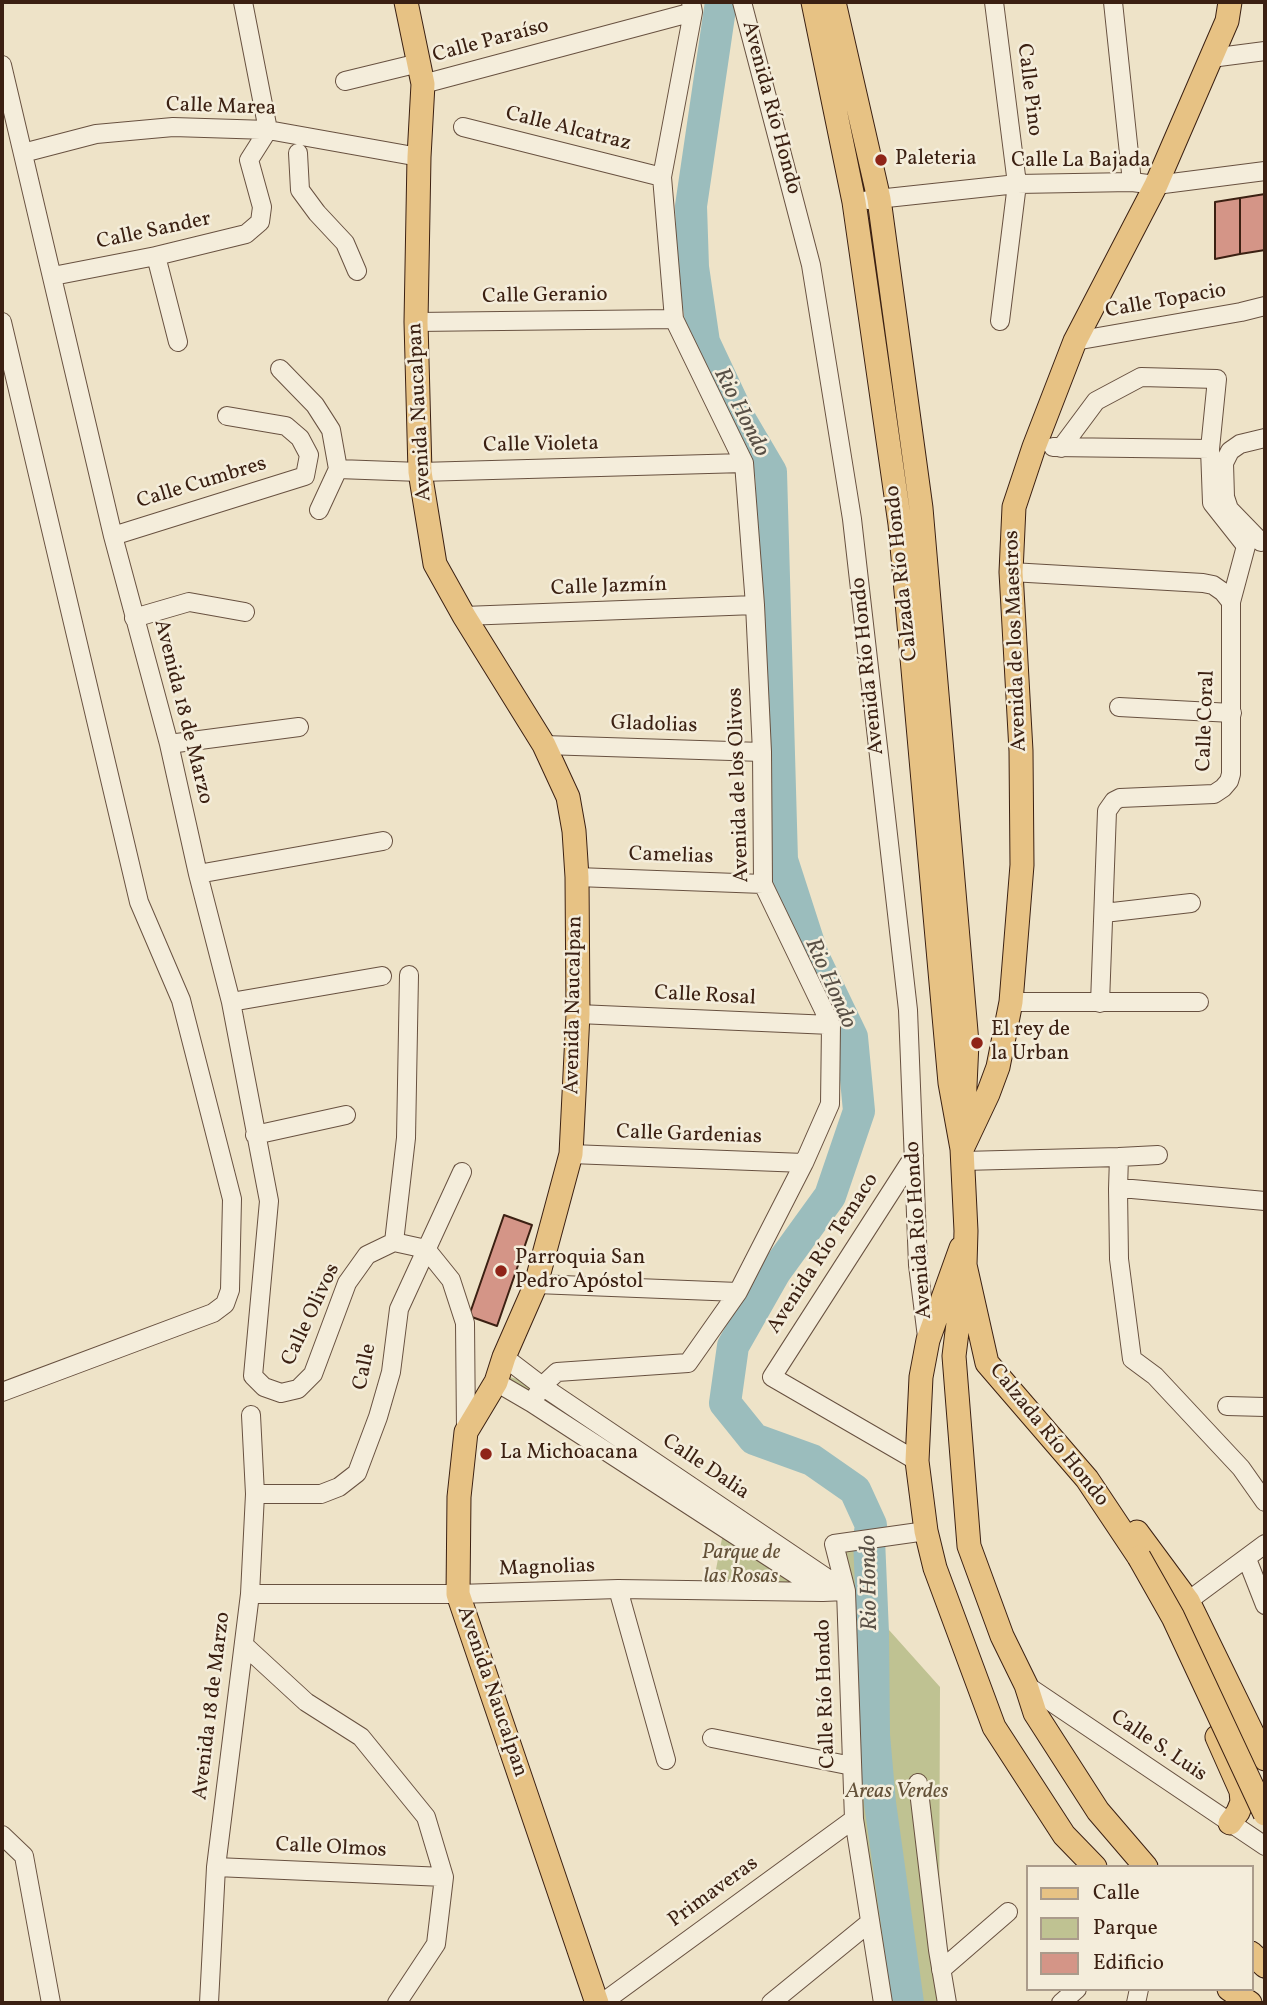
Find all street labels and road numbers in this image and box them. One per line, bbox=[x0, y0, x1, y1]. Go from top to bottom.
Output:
street label: Calle Paraíso bbox=[430, 14, 552, 70]
street label: Avenida Río Hondo bbox=[735, 19, 805, 197]
street label: Calle Pino bbox=[1010, 42, 1046, 138]
street label: Calle Marea bbox=[166, 93, 276, 123]
street label: Calle Alcatraz bbox=[503, 102, 633, 158]
street label: Calle La Bajada bbox=[1011, 149, 1151, 175]
street label: Calle Sander bbox=[95, 208, 213, 256]
street label: Calle Topacio bbox=[1104, 279, 1228, 325]
street label: Calle Geranio bbox=[482, 283, 608, 311]
street label: Avenida Naucalpan bbox=[404, 322, 438, 502]
street label: Calle Violeta bbox=[483, 432, 599, 460]
street label: Calle Cumbres bbox=[134, 452, 270, 516]
street label: Calzada Río Hondo bbox=[881, 484, 925, 662]
street label: Avenida de los Maestros bbox=[1001, 530, 1033, 752]
street label: Calle Jazmín bbox=[550, 573, 668, 603]
street label: Avenida Río Hondo bbox=[847, 576, 891, 756]
street label: Avenida 18 de Marzo bbox=[147, 617, 217, 807]
street label: Calle Coral bbox=[1193, 670, 1221, 772]
street label: Avenida de los Olivos bbox=[724, 687, 756, 883]
street label: Gladolias bbox=[610, 712, 698, 740]
street label: Camelias bbox=[628, 843, 714, 871]
street label: Avenida Naucalpan bbox=[561, 915, 589, 1095]
street label: Calle Rosal bbox=[654, 982, 756, 1012]
street label: Calle Gardenias bbox=[616, 1121, 762, 1151]
street label: Avenida Río Hondo bbox=[901, 1140, 939, 1320]
street label: Avenida Río Temaco bbox=[763, 1169, 885, 1339]
street label: Calle Olivos bbox=[277, 1260, 347, 1370]
street label: Calle bbox=[349, 1342, 383, 1392]
street label: Calzada Río Hondo bbox=[983, 1359, 1113, 1513]
street label: Calle Dalia bbox=[657, 1430, 753, 1506]
street label: Magnolias bbox=[498, 1555, 596, 1583]
street label: Avenida Naucalpan bbox=[450, 1603, 532, 1781]
street label: Avenida 18 de Marzo bbox=[189, 1611, 237, 1801]
street label: Calle Río Hondo bbox=[812, 1619, 842, 1769]
street label: Calle S. Luis bbox=[1105, 1706, 1211, 1788]
street label: Calle Olmos bbox=[275, 1834, 387, 1864]
street label: Primaveras bbox=[664, 1852, 764, 1934]

